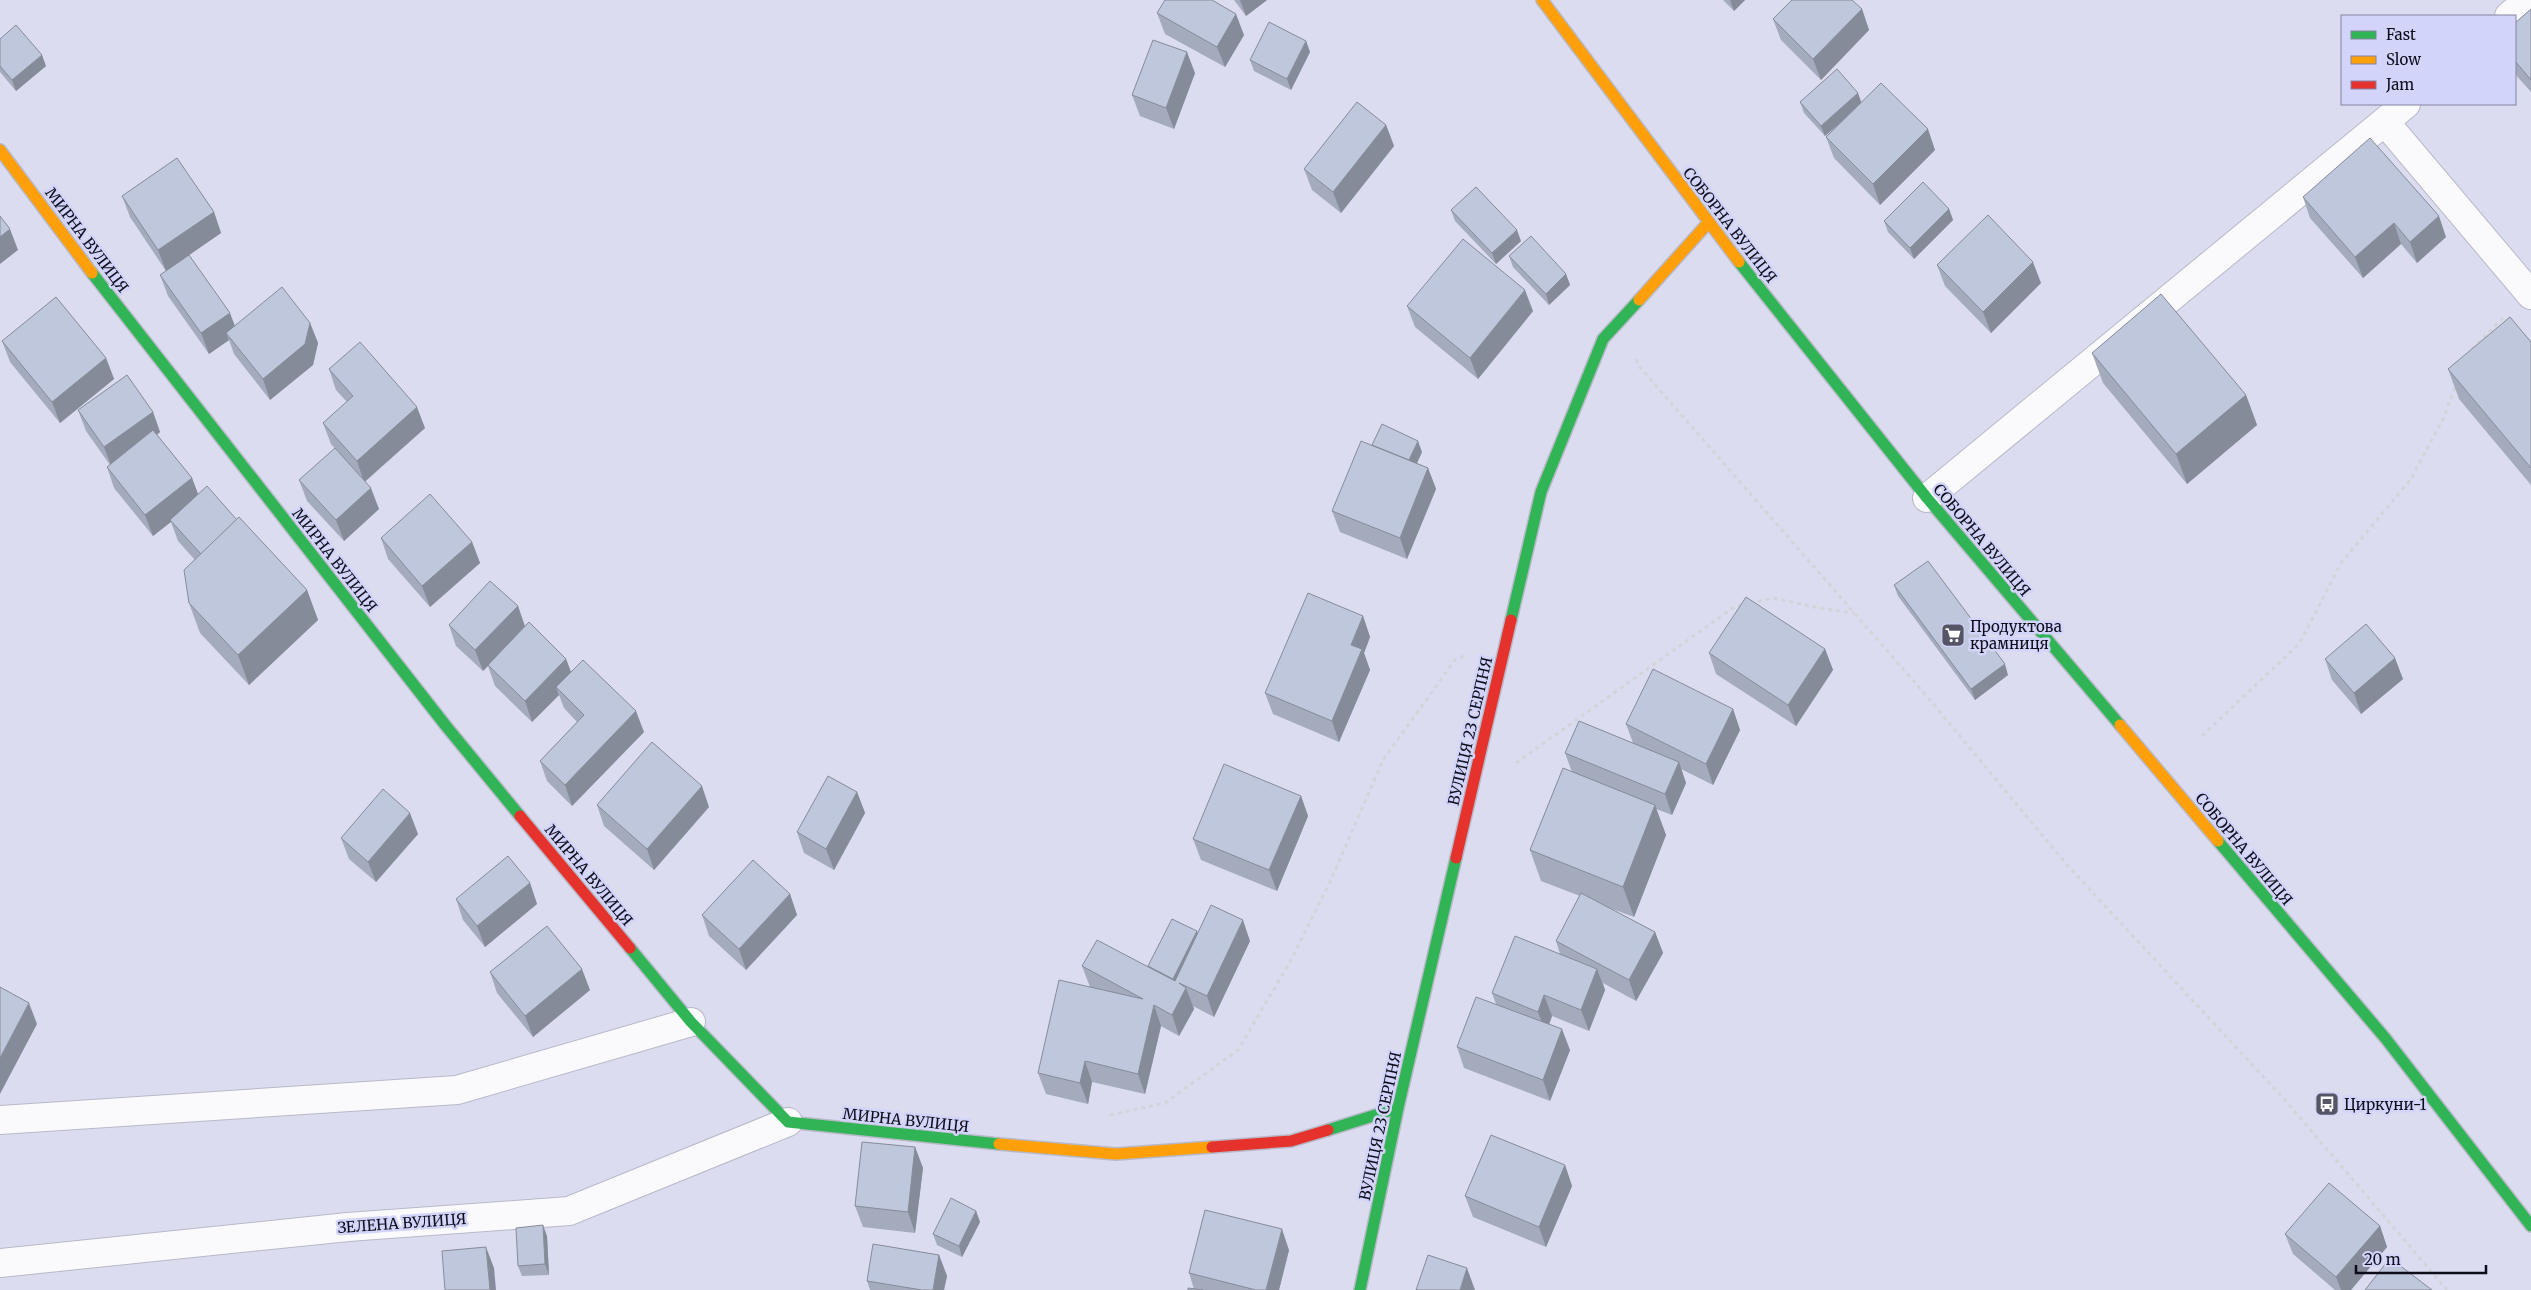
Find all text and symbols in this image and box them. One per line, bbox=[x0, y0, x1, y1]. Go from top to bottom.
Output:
legend bbox=[2341, 15, 2516, 105]
text: Fast bbox=[2386, 25, 2416, 44]
text: Slow bbox=[2386, 50, 2421, 69]
text: Jam bbox=[2385, 75, 2414, 94]
street label: СОБОРНА ВУЛИЦЯ bbox=[1679, 164, 1781, 287]
street label: МИРНА ВУЛИЦЯ bbox=[41, 184, 133, 297]
street label: СОБОРНА ВУЛИЦЯ bbox=[1929, 480, 2035, 600]
street label: МИРНА ВУЛИЦЯ bbox=[288, 504, 382, 616]
place label: Продуктова крамниця bbox=[1970, 617, 2062, 653]
supermarket icon: Продуктова крамниця bbox=[1940, 622, 1966, 648]
street label: ВУЛИЦЯ 23 СЕРПНЯ bbox=[1444, 655, 1496, 807]
street label: СОБОРНА ВУЛИЦЯ bbox=[2191, 789, 2297, 909]
street label: МИРНА ВУЛИЦЯ bbox=[541, 820, 637, 930]
street label: ВУЛИЦЯ 23 СЕРПНЯ bbox=[1355, 1050, 1405, 1202]
bus stop icon: Циркуни-1 bbox=[2314, 1091, 2340, 1117]
place label: Циркуни-1 bbox=[2344, 1095, 2427, 1114]
street label: МИРНА ВУЛИЦЯ bbox=[842, 1104, 970, 1136]
street label: ЗЕЛЕНА ВУЛИЦЯ bbox=[337, 1209, 467, 1237]
scale bar bbox=[2356, 1242, 2486, 1274]
text: 20 m bbox=[2364, 1250, 2401, 1269]

